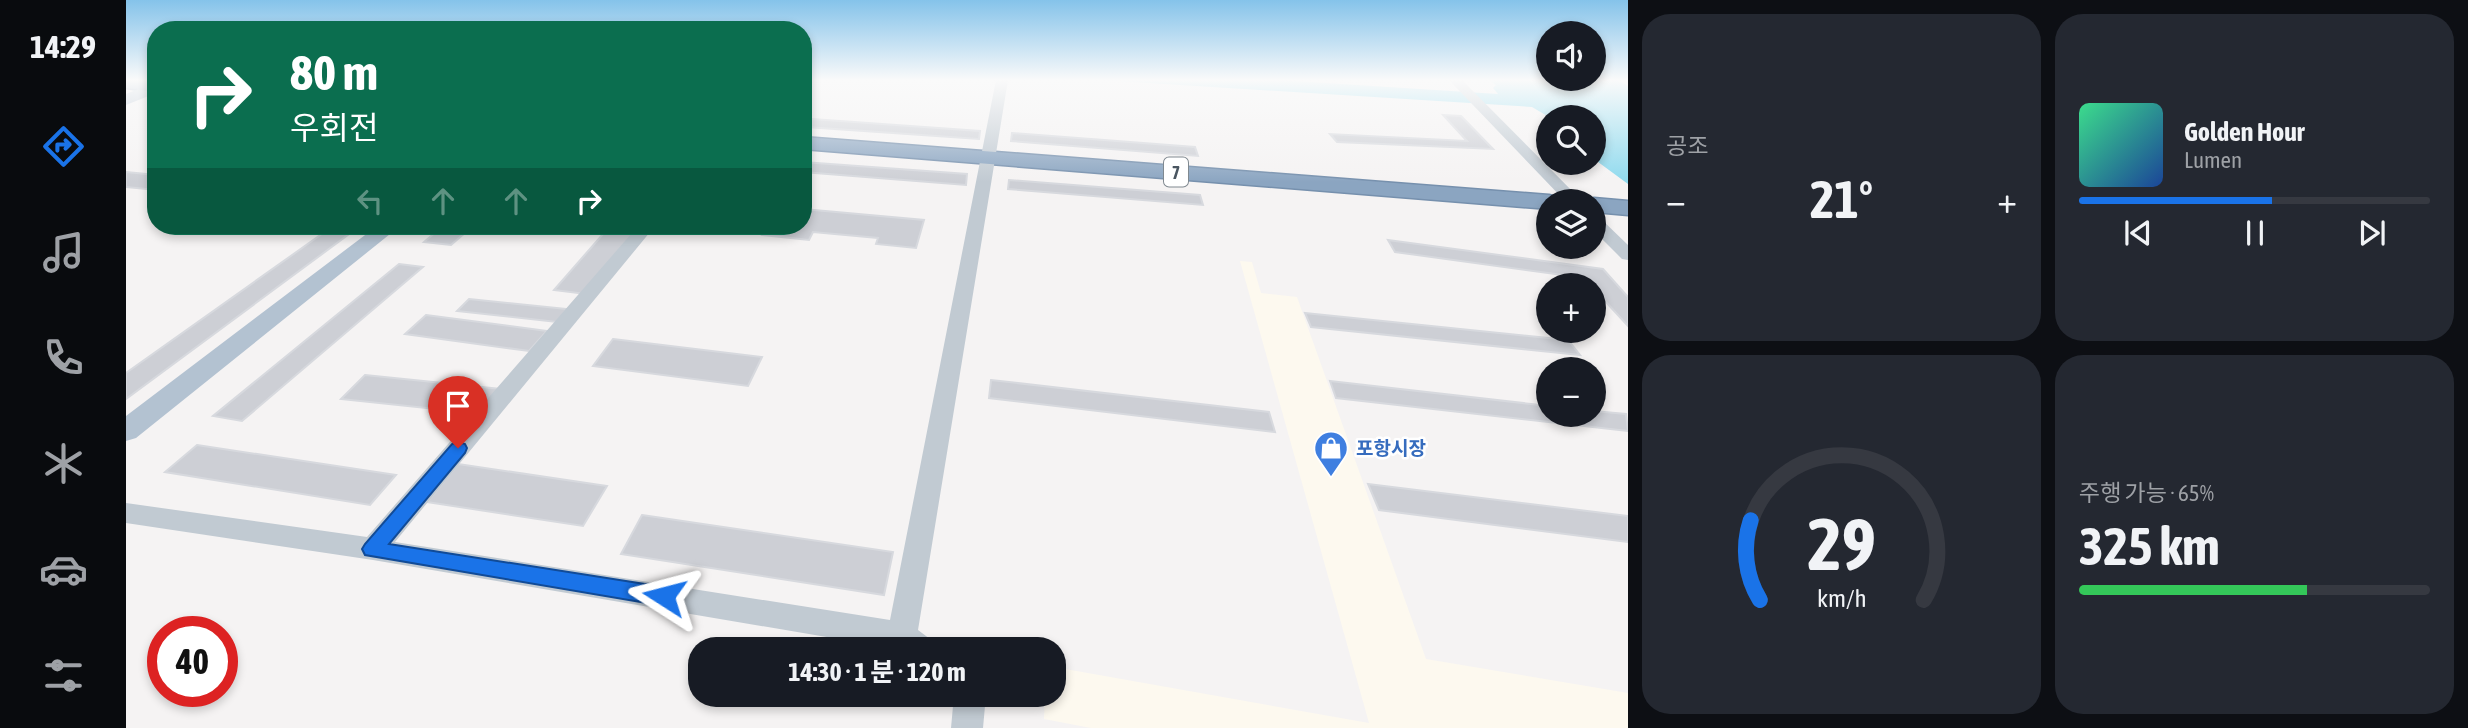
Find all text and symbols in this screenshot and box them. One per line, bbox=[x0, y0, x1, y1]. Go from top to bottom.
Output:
map controls bbox=[1536, 21, 1606, 427]
button: sound bbox=[1536, 21, 1606, 91]
text: 14:29 bbox=[30, 28, 96, 65]
text: 80 m bbox=[290, 44, 378, 100]
icon: right bbox=[175, 49, 266, 140]
button: search bbox=[1536, 105, 1606, 175]
text: 우회전 bbox=[290, 109, 378, 146]
text: Golden Hour bbox=[2184, 117, 2304, 147]
icon: directions bbox=[39, 122, 88, 171]
text: 공조 bbox=[1666, 133, 1708, 159]
text: Lumen bbox=[2184, 147, 2242, 173]
road number: 7 bbox=[1164, 158, 1188, 187]
text: 21° bbox=[1810, 169, 1873, 229]
text: − bbox=[1666, 178, 1686, 221]
text: + bbox=[1997, 178, 2017, 221]
icon: left bbox=[351, 182, 389, 220]
icon: ahead bbox=[424, 182, 462, 220]
icon: ahead bbox=[497, 182, 535, 220]
icon: right bbox=[570, 182, 608, 220]
button: layers bbox=[1536, 189, 1606, 259]
icon: previous bbox=[2119, 214, 2157, 252]
icon: pause bbox=[2236, 214, 2274, 252]
icon: next bbox=[2353, 214, 2391, 252]
icon: music bbox=[39, 228, 88, 277]
button: + bbox=[1536, 273, 1606, 343]
icon: phone bbox=[39, 333, 88, 382]
button: − bbox=[1536, 357, 1606, 427]
pin bbox=[428, 376, 488, 448]
icon: arrive bbox=[439, 387, 477, 425]
shop icon: 포항시장 bbox=[1312, 429, 1350, 478]
place label: 포항시장 bbox=[1356, 437, 1426, 459]
icon: climate bbox=[39, 439, 88, 488]
text: 주행 가능 · 65% bbox=[2079, 480, 2214, 506]
text: 29 bbox=[1807, 503, 1876, 586]
text: 325 km bbox=[2079, 516, 2220, 576]
icon: car bbox=[39, 545, 88, 594]
position arrow bbox=[627, 559, 701, 633]
text: km/h bbox=[1817, 584, 1866, 612]
speed limit sign: 40 bbox=[147, 616, 238, 707]
icon: filters bbox=[39, 651, 88, 700]
text: 14:30 · 1 분 · 120 m bbox=[788, 657, 966, 687]

